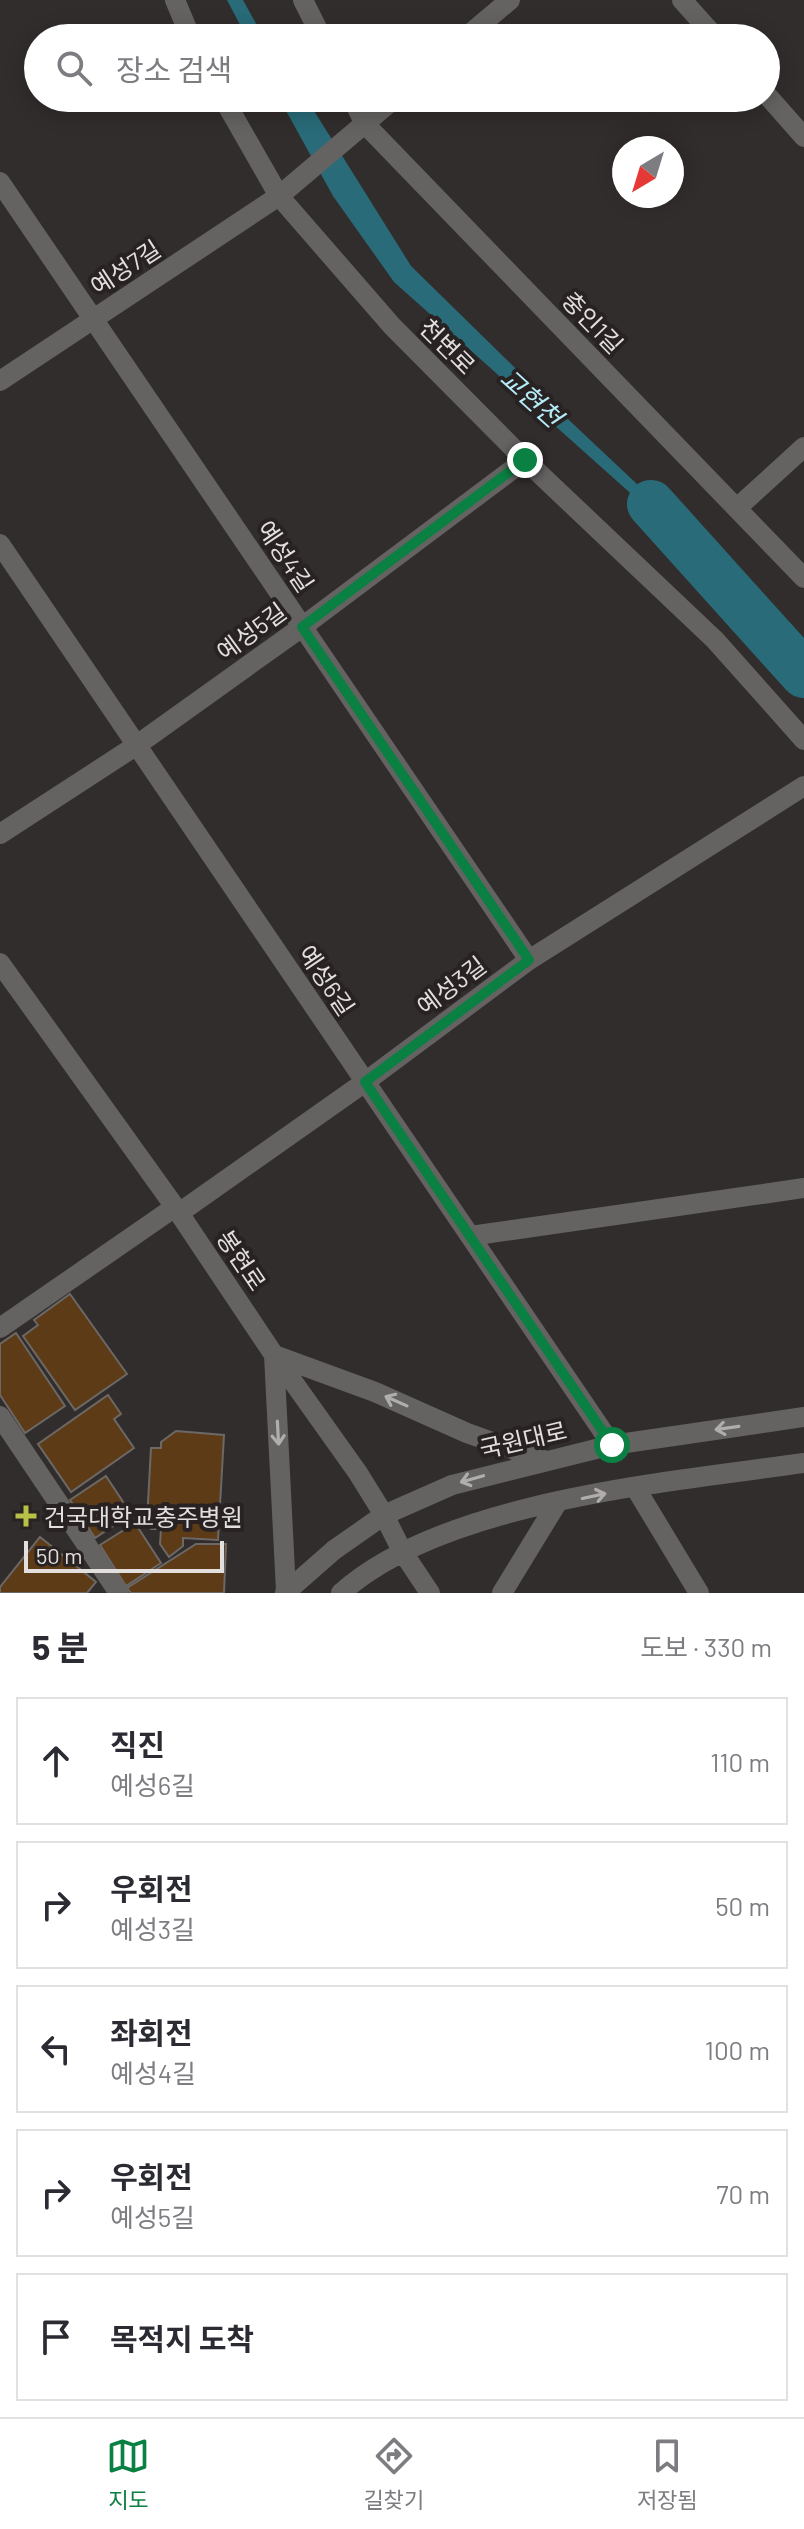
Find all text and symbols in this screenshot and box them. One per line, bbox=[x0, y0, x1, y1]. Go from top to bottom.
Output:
search box bbox=[24, 24, 780, 112]
icon: search bbox=[52, 46, 96, 90]
text: 장소 검색 bbox=[116, 51, 232, 87]
north arrow bbox=[612, 136, 684, 208]
street label: 예성7길 bbox=[85, 234, 165, 300]
street label: 충인1길 bbox=[557, 285, 629, 359]
street label: 천변로 bbox=[414, 312, 482, 380]
water label: 교현천 bbox=[495, 361, 571, 435]
route end bbox=[507, 442, 543, 478]
street label: 예성4길 bbox=[252, 515, 320, 597]
street label: 예성5길 bbox=[211, 596, 291, 666]
street label: 예성6길 bbox=[293, 939, 361, 1021]
street label: 예성3길 bbox=[411, 950, 491, 1020]
street label: 봉현로 bbox=[211, 1224, 273, 1296]
one-way arrow bbox=[384, 1393, 408, 1408]
street label: 국원대로 bbox=[477, 1415, 569, 1463]
one-way arrow bbox=[271, 1419, 286, 1446]
one-way arrow bbox=[715, 1421, 740, 1436]
route start bbox=[594, 1427, 630, 1463]
one-way arrow bbox=[460, 1472, 486, 1487]
one-way arrow bbox=[580, 1487, 606, 1502]
place label: 건국대학교충주병원 bbox=[44, 1502, 243, 1531]
marker: 건국대학교충주병원 bbox=[15, 1505, 37, 1527]
scale bar bbox=[24, 1537, 224, 1573]
text: 50 m bbox=[36, 1542, 82, 1568]
text: 5 분 bbox=[32, 1626, 88, 1667]
text: 도보 · 330 m bbox=[640, 1631, 772, 1662]
text: 직진 bbox=[110, 1726, 165, 1762]
icon: ahead bbox=[34, 1739, 78, 1783]
text: 110 m bbox=[710, 1746, 770, 1777]
text: 예성6길 bbox=[110, 1769, 195, 1800]
text: 우회전 bbox=[110, 1870, 193, 1906]
icon: right bbox=[34, 1883, 78, 1927]
text: 50 m bbox=[715, 1890, 770, 1921]
text: 예성3길 bbox=[110, 1913, 195, 1944]
text: 좌회전 bbox=[110, 2014, 193, 2050]
icon: left bbox=[34, 2027, 78, 2071]
text: 100 m bbox=[705, 2034, 770, 2065]
text: 예성4길 bbox=[110, 2057, 196, 2088]
text: 우회전 bbox=[110, 2158, 193, 2194]
icon: right bbox=[34, 2171, 78, 2215]
text: 70 m bbox=[716, 2178, 770, 2209]
text: 예성5길 bbox=[110, 2201, 195, 2232]
icon: arrive bbox=[34, 2315, 78, 2359]
text: 목적지 도착 bbox=[110, 2320, 254, 2356]
tab: 지도 bbox=[106, 2434, 150, 2514]
tab: 길찾기 bbox=[363, 2434, 424, 2514]
tab: 저장됨 bbox=[637, 2434, 698, 2514]

